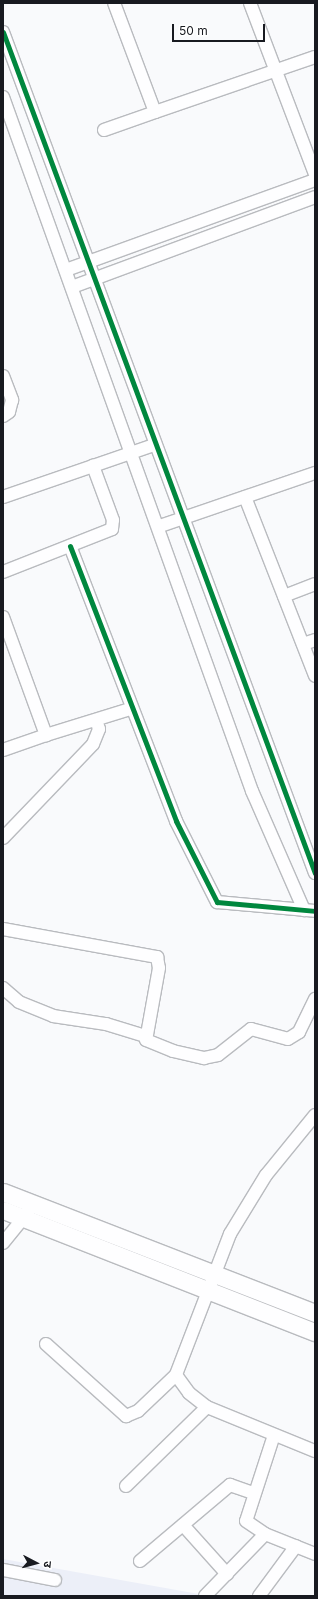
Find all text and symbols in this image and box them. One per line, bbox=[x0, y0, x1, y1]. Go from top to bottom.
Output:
scale bar bbox=[174, 16, 267, 42]
text: 50 m bbox=[179, 23, 208, 38]
north arrow bbox=[16, 1543, 56, 1583]
text: उ bbox=[41, 1560, 55, 1568]

